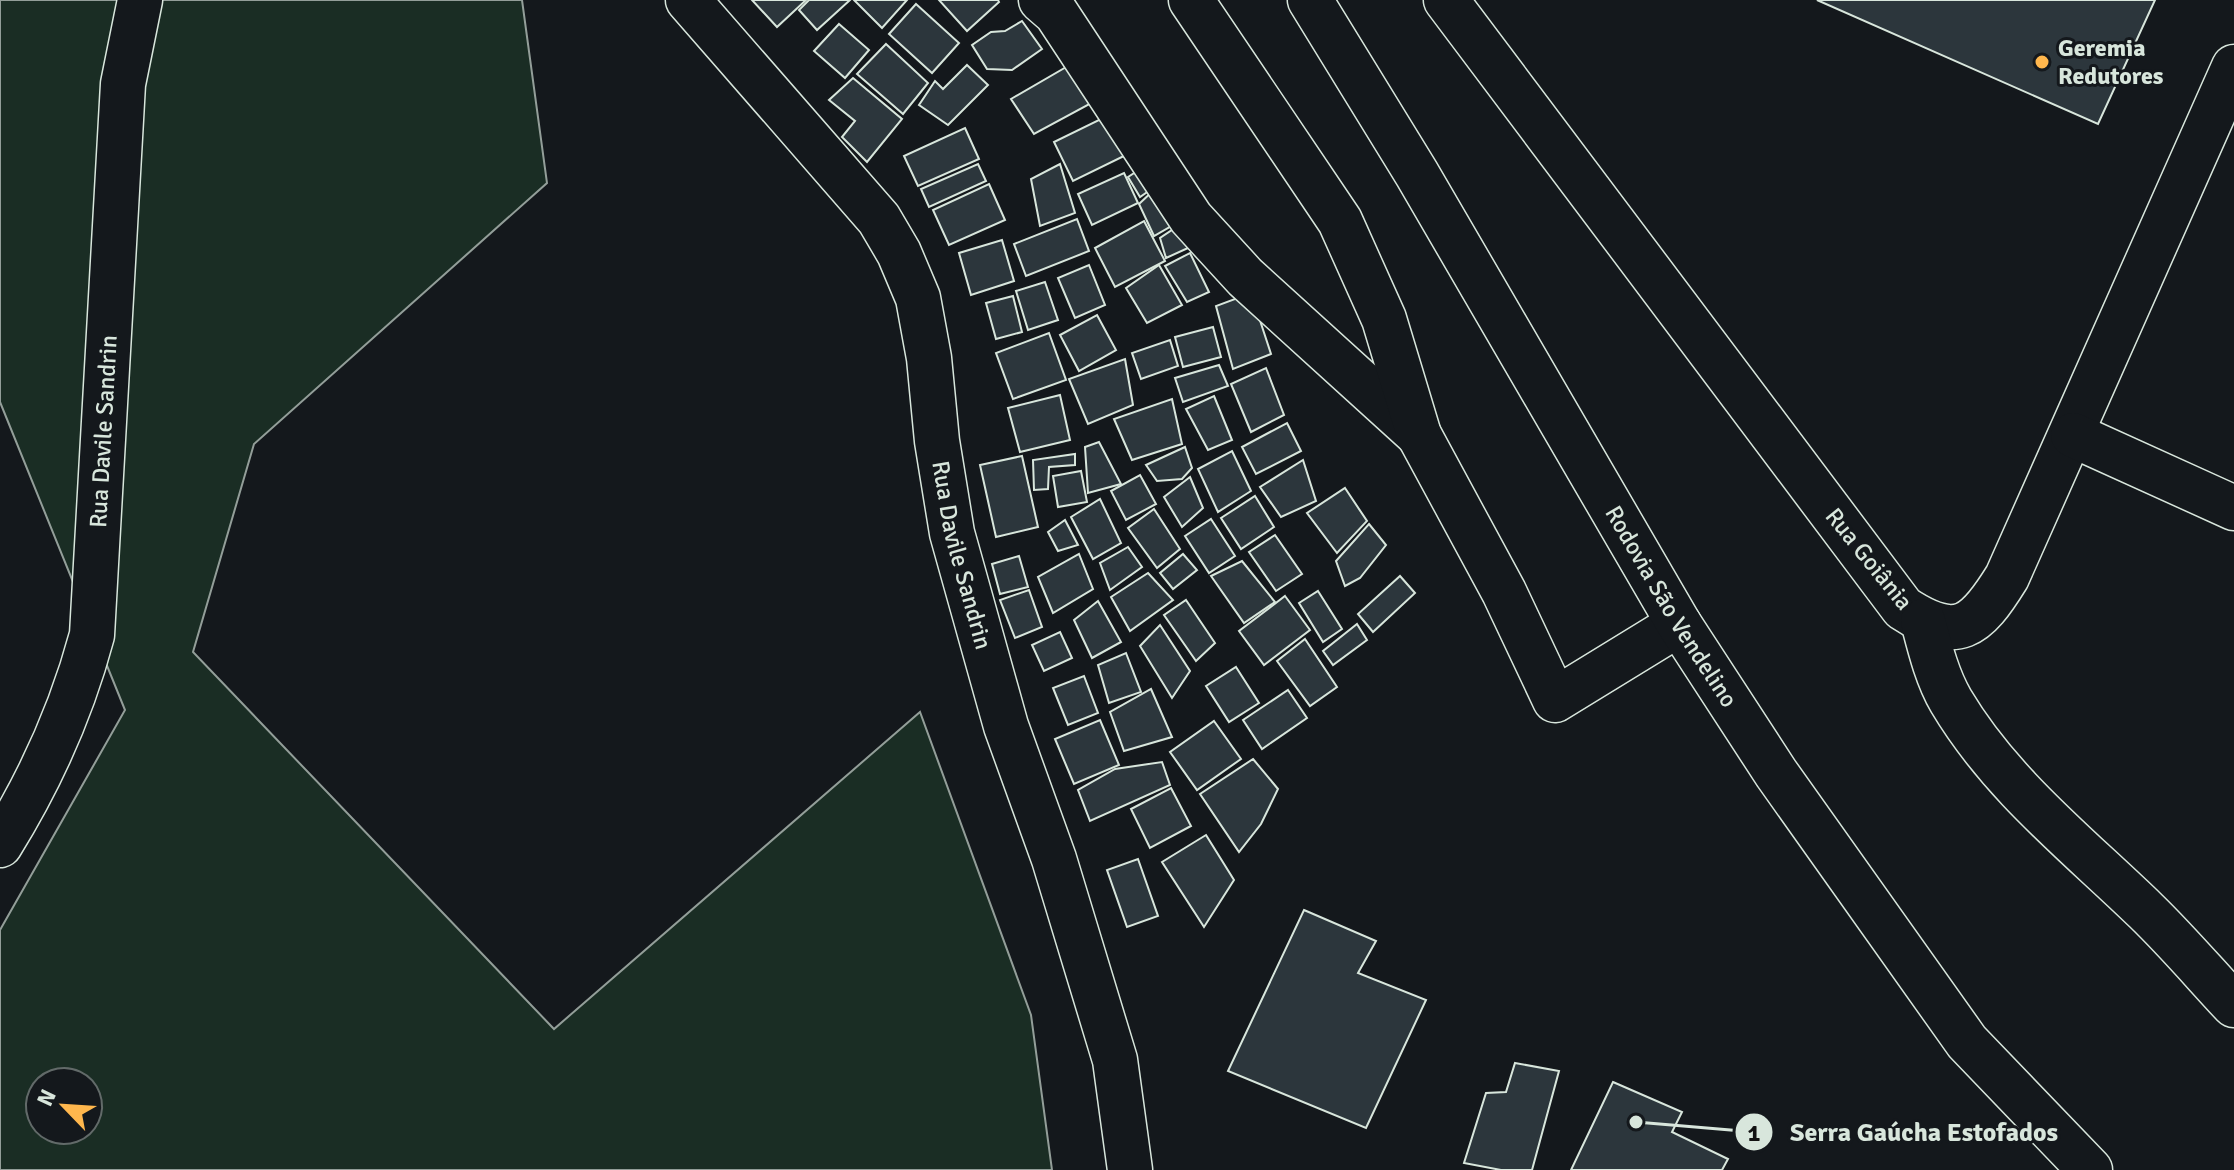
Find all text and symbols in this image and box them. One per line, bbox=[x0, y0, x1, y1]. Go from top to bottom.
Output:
place label: Geremia Redutores bbox=[2058, 33, 2164, 91]
marker: Geremia Redutores bbox=[2033, 53, 2051, 71]
street label: Rua Davile Sandrin bbox=[83, 334, 124, 529]
street label: Rua Davile Sandrin bbox=[925, 459, 999, 653]
street label: Rodovia São Vendelino bbox=[1598, 500, 1744, 713]
street label: Rua Goiânia bbox=[1819, 502, 1919, 616]
north arrow bbox=[24, 1066, 104, 1146]
text: N bbox=[31, 1085, 62, 1110]
callout: Serra Gaúcha Estofados bbox=[1734, 1107, 2074, 1157]
text: Serra Gaúcha Estofados bbox=[1790, 1117, 2058, 1149]
text: 1 bbox=[1748, 1118, 1761, 1148]

